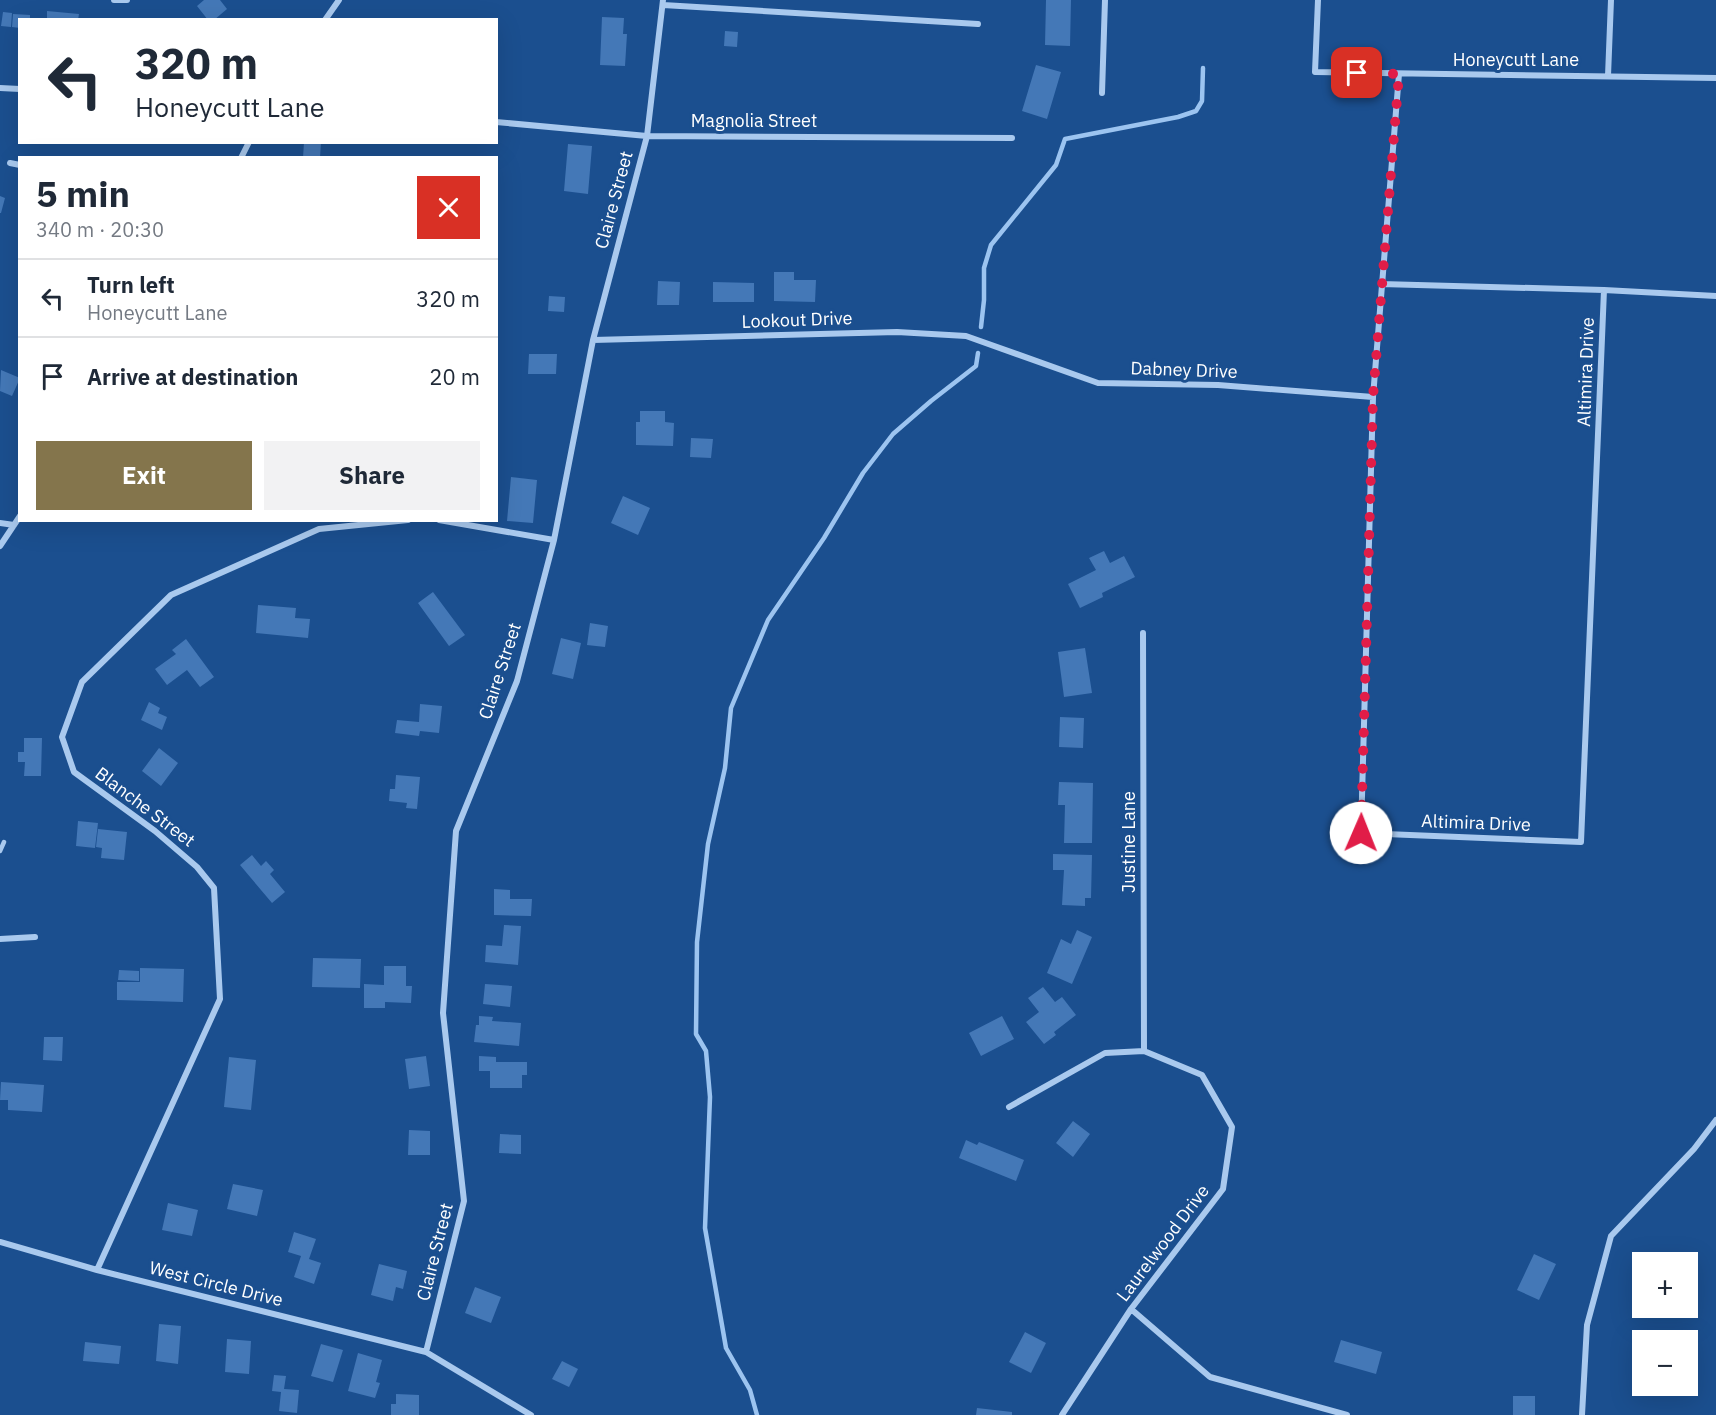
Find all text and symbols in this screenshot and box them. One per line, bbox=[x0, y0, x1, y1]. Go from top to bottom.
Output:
text: 320 m bbox=[135, 36, 258, 91]
icon: left bbox=[36, 42, 114, 120]
pin bbox=[1331, 47, 1382, 98]
street label: Honeycutt Lane bbox=[1453, 48, 1579, 71]
icon: arrive bbox=[1340, 56, 1373, 89]
text: Honeycutt Lane bbox=[135, 89, 325, 124]
street label: Magnolia Street bbox=[691, 109, 817, 132]
street label: Claire Street bbox=[589, 148, 638, 251]
text: 5 min bbox=[36, 170, 130, 217]
button: close bbox=[417, 176, 480, 239]
text: 340 m · 20:30 bbox=[36, 216, 164, 243]
text: Turn left bbox=[87, 270, 175, 299]
icon: left bbox=[36, 282, 69, 315]
text: 320 m bbox=[416, 284, 480, 313]
text: Honeycutt Lane bbox=[87, 299, 227, 326]
street label: Lookout Drive bbox=[741, 306, 853, 333]
street label: Altimira Drive bbox=[1572, 317, 1599, 427]
street label: Dabney Drive bbox=[1130, 356, 1238, 383]
icon: arrive bbox=[36, 360, 69, 393]
text: Arrive at destination bbox=[87, 362, 298, 391]
text: 20 m bbox=[429, 362, 480, 391]
button: Exit bbox=[36, 441, 252, 510]
button: Share bbox=[264, 441, 480, 510]
street label: Claire Street bbox=[473, 620, 526, 722]
street label: Blanche Street bbox=[91, 762, 200, 852]
street label: Justine Lane bbox=[1117, 791, 1140, 893]
position arrow bbox=[1329, 801, 1393, 865]
street label: Altimira Drive bbox=[1421, 809, 1531, 836]
street label: Laurelwood Drive bbox=[1111, 1180, 1214, 1306]
street label: Claire Street bbox=[411, 1200, 458, 1303]
map controls bbox=[1632, 1252, 1698, 1396]
button: + bbox=[1632, 1252, 1698, 1318]
street label: West Circle Drive bbox=[147, 1256, 285, 1311]
button: − bbox=[1632, 1330, 1698, 1396]

